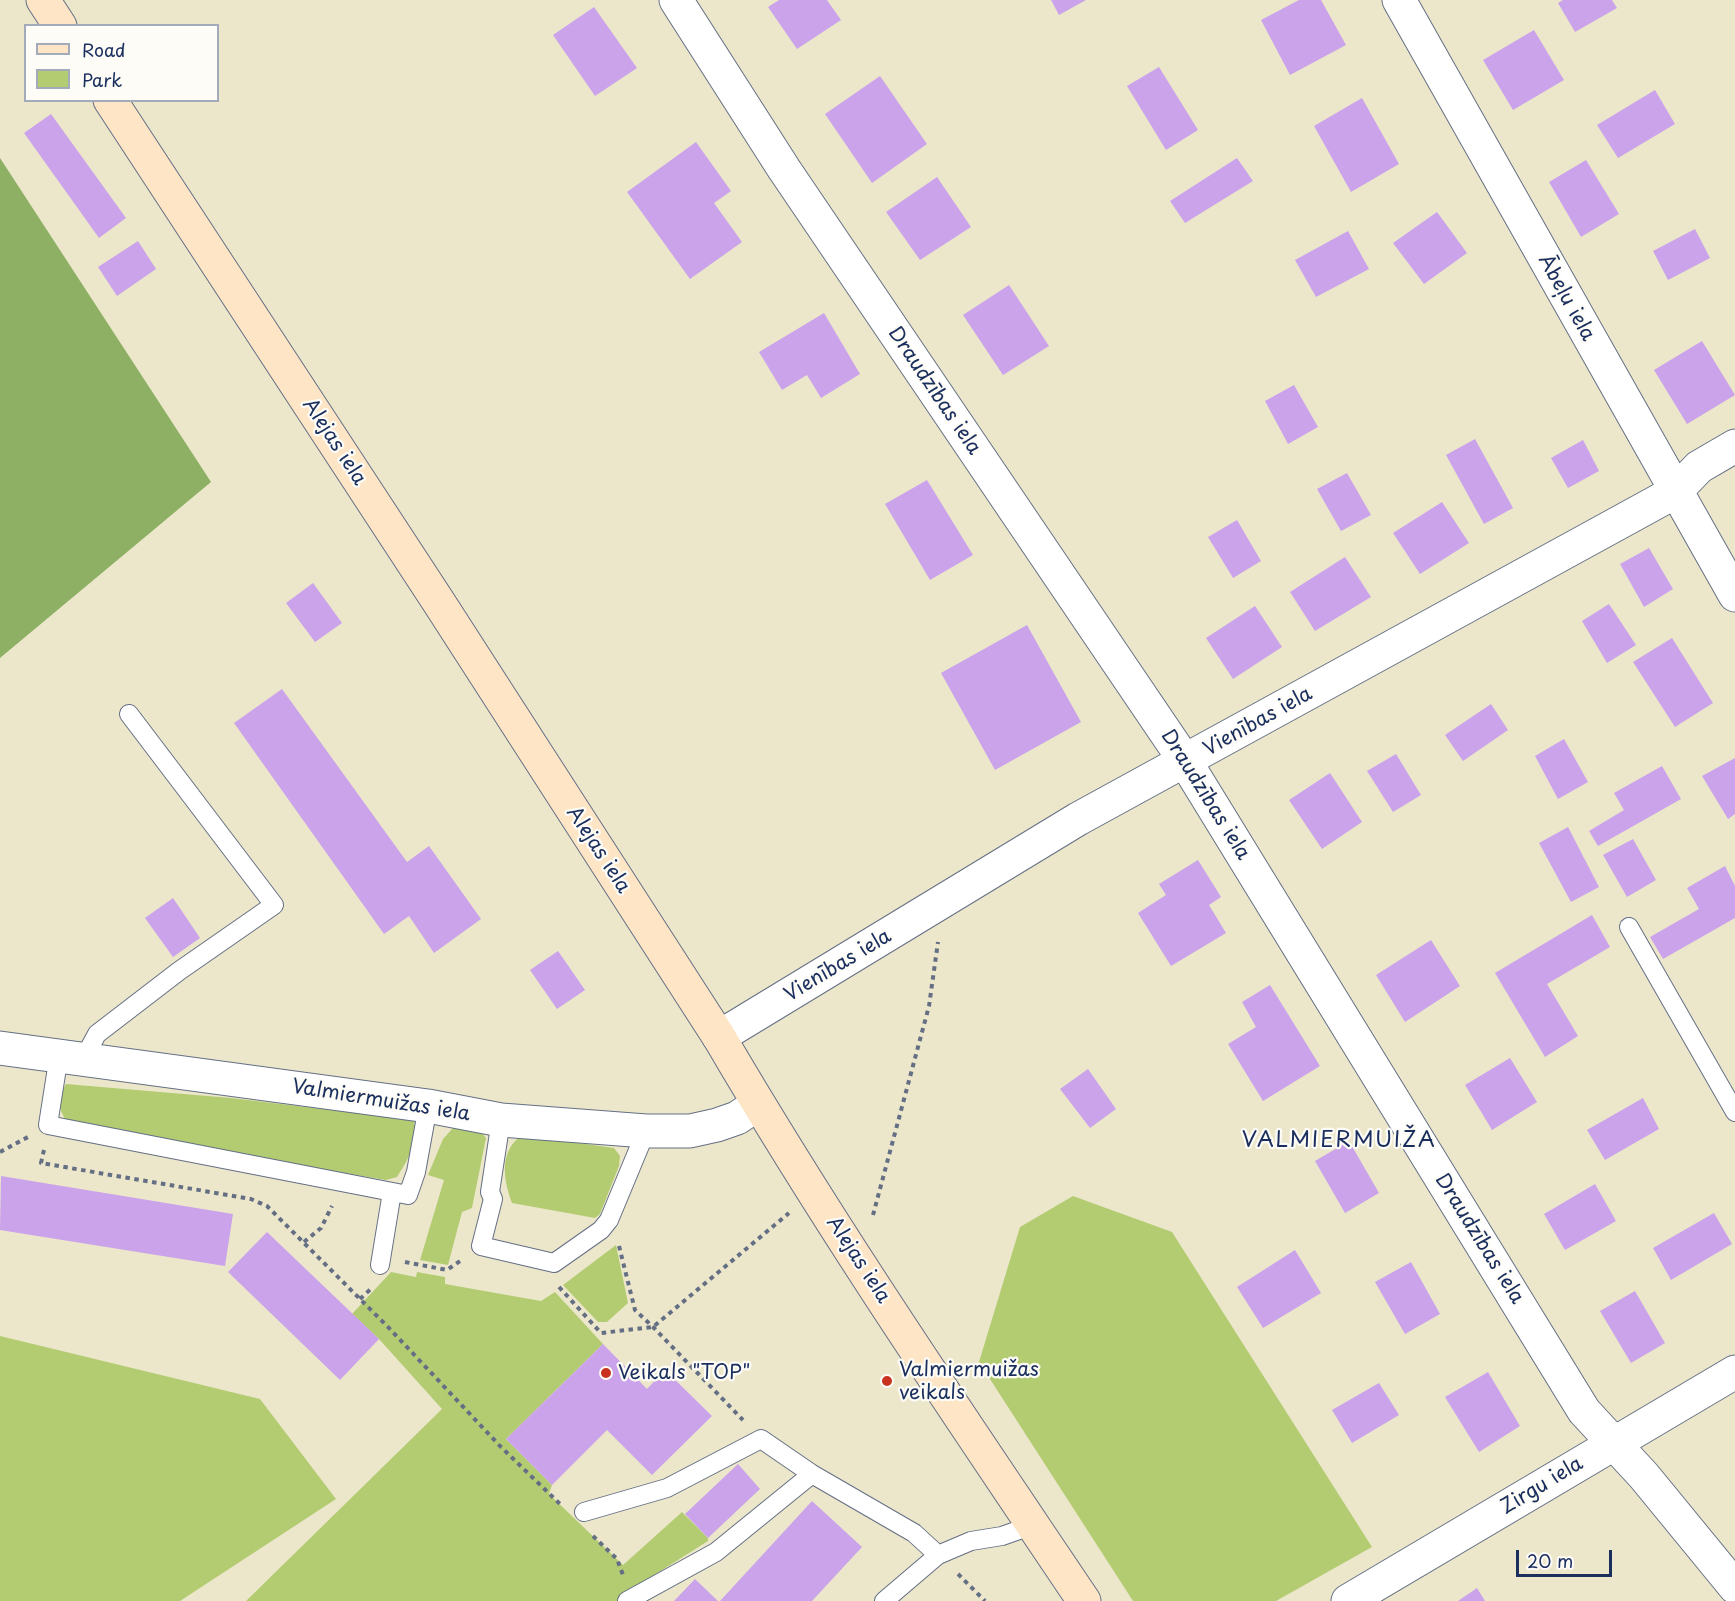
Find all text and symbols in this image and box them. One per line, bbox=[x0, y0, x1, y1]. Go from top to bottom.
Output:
legend bbox=[24, 24, 219, 102]
text: Road bbox=[82, 36, 126, 63]
text: Park bbox=[82, 66, 122, 93]
street label: Ābeļu iela bbox=[1532, 251, 1600, 345]
street label: Draudzības iela bbox=[882, 323, 986, 459]
street label: Alejas iela bbox=[297, 394, 371, 490]
street label: Vienības iela bbox=[1199, 682, 1317, 762]
street label: Draudzības iela bbox=[1155, 725, 1255, 865]
street label: Alejas iela bbox=[561, 802, 635, 898]
street label: Vienības iela bbox=[780, 925, 896, 1007]
street label: Valmiermuižas iela bbox=[290, 1075, 472, 1127]
district label: VALMIERMUIŽA bbox=[1244, 1128, 1434, 1154]
street label: Draudzības iela bbox=[1429, 1169, 1529, 1309]
street label: Alejas iela bbox=[821, 1212, 895, 1308]
place label: Valmiermuižas veikals bbox=[899, 1358, 1039, 1405]
place label: Veikals "TOP" bbox=[618, 1361, 751, 1385]
marker: Veikals "TOP" bbox=[599, 1366, 613, 1380]
marker: Valmiermuižas veikals bbox=[880, 1374, 894, 1388]
street label: Zirgu iela bbox=[1497, 1452, 1587, 1520]
scale bar bbox=[1519, 1538, 1615, 1576]
text: 20 m bbox=[1527, 1547, 1573, 1574]

